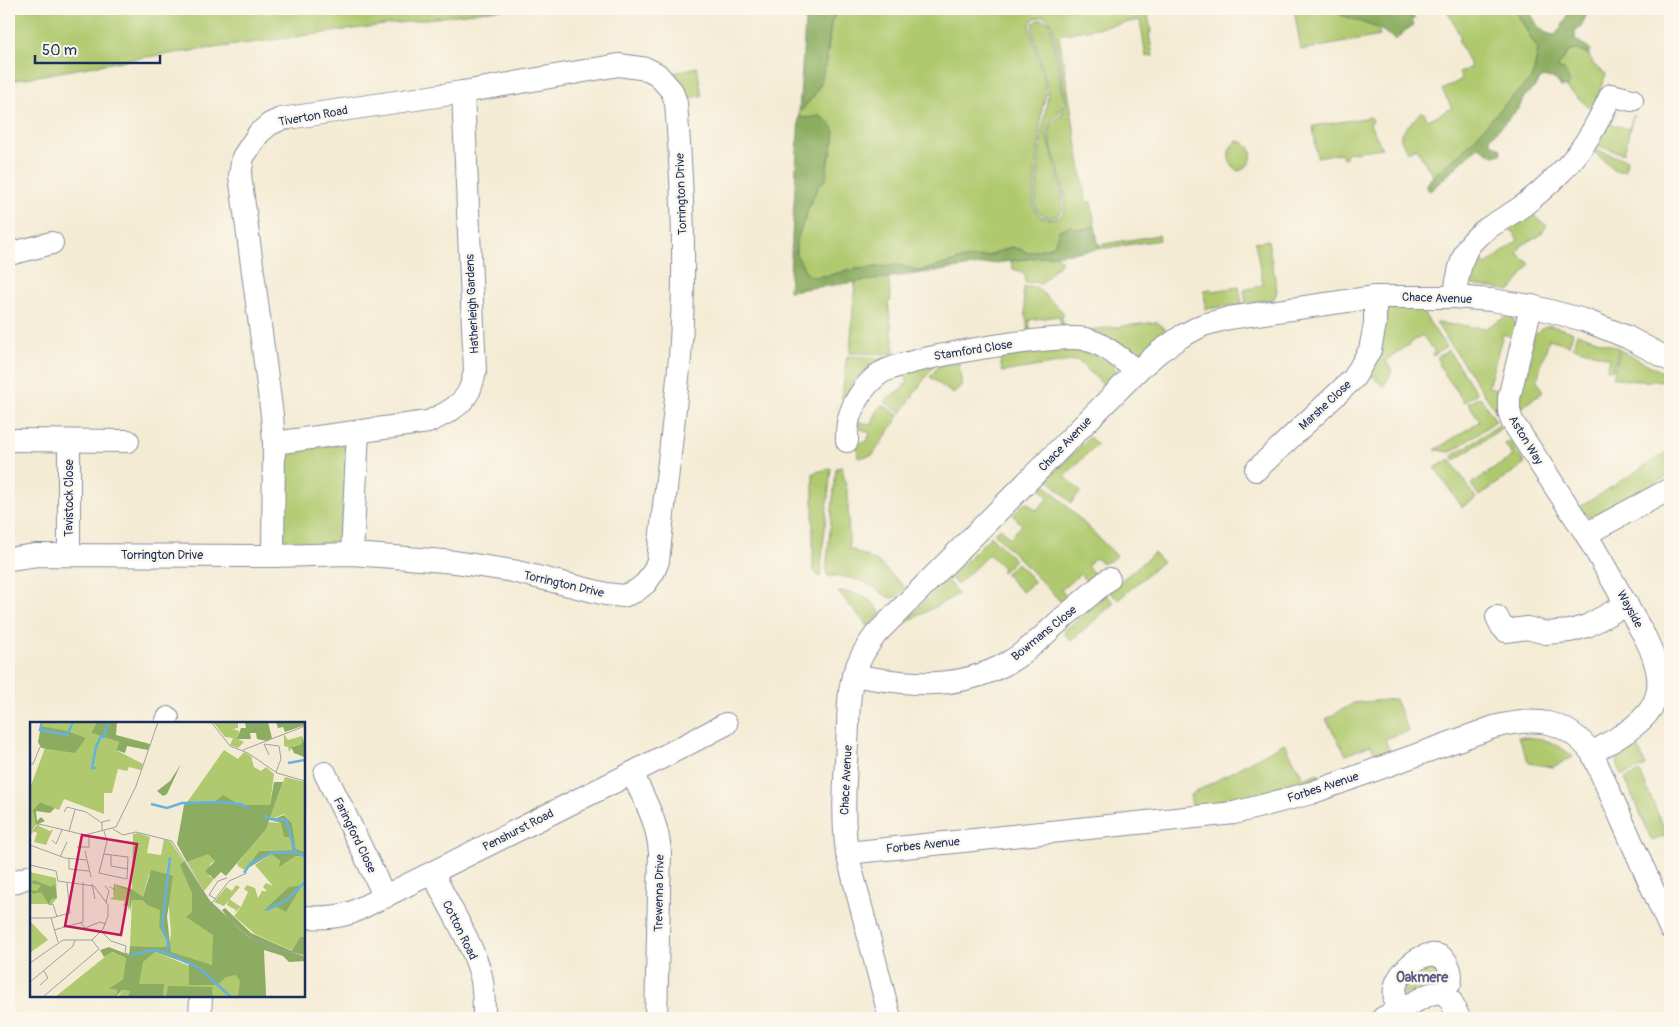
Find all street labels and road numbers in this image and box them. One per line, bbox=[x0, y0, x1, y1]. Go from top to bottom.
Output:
street label: Tiverton Road bbox=[277, 103, 349, 130]
street label: Torrington Drive bbox=[673, 153, 690, 235]
street label: Hatherleigh Gardens bbox=[462, 253, 483, 354]
street label: Chace Avenue bbox=[1402, 290, 1472, 307]
street label: Stamford Close bbox=[933, 337, 1013, 364]
street label: Marshe Close bbox=[1296, 377, 1355, 433]
street label: Aston Way bbox=[1505, 413, 1546, 468]
street label: Chace Avenue bbox=[1036, 414, 1095, 475]
street label: Tavistock Close bbox=[62, 459, 77, 537]
street label: Torrington Drive bbox=[121, 548, 203, 563]
street label: Torrington Drive bbox=[522, 568, 606, 601]
street label: Wayside bbox=[1613, 588, 1646, 631]
street label: Bowmans Close bbox=[1009, 602, 1080, 664]
street label: Chace Avenue bbox=[837, 745, 856, 815]
street label: Forbes Avenue bbox=[1286, 769, 1361, 806]
street label: Faringford Close bbox=[330, 795, 379, 876]
street label: Penshurst Road bbox=[480, 806, 556, 855]
street label: Forbes Avenue bbox=[885, 834, 961, 857]
street label: Trewenna Drive bbox=[651, 854, 668, 932]
street label: Cotton Road bbox=[439, 898, 480, 962]

